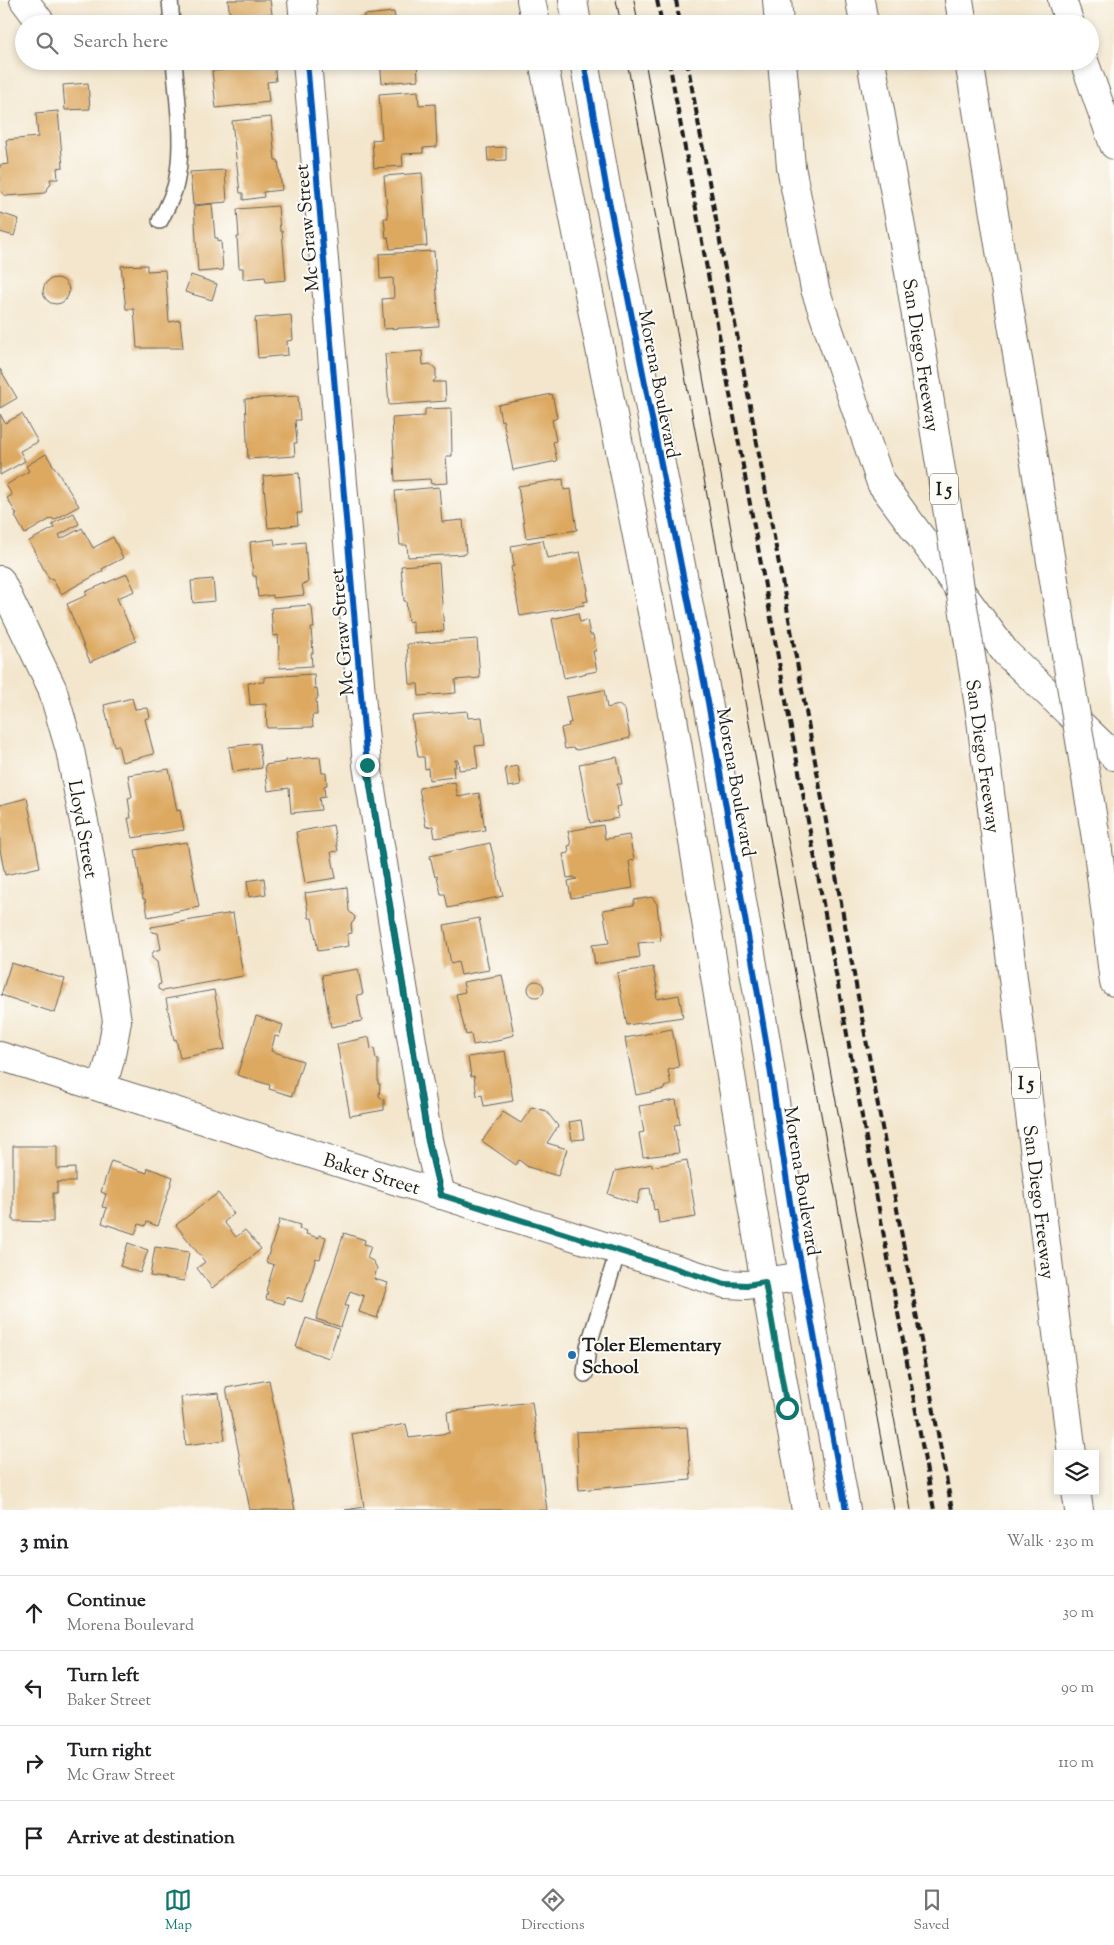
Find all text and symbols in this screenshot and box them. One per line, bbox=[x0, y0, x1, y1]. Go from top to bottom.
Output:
search box bbox=[15, 15, 1099, 70]
icon: search bbox=[33, 29, 61, 57]
text: Search here bbox=[73, 29, 168, 56]
street label: Mc Graw Street bbox=[289, 162, 328, 293]
street label: San Diego Freeway bbox=[894, 277, 945, 435]
street label: Morena Boulevard bbox=[630, 308, 685, 461]
road number: I 5 bbox=[930, 474, 958, 504]
street label: Mc Graw Street bbox=[324, 566, 363, 697]
street label: San Diego Freeway bbox=[957, 678, 1006, 836]
street label: Morena Boulevard bbox=[708, 706, 761, 859]
route end bbox=[356, 754, 379, 777]
street label: Lloyd Street bbox=[60, 778, 104, 881]
road number: I 5 bbox=[1012, 1068, 1040, 1098]
street label: Morena Boulevard bbox=[775, 1105, 826, 1258]
street label: San Diego Freeway bbox=[1015, 1124, 1060, 1281]
street label: Baker Street bbox=[320, 1148, 423, 1203]
place label: Toler Elementary School bbox=[582, 1333, 722, 1382]
marker: Toler Elementary School bbox=[566, 1349, 578, 1361]
route start bbox=[776, 1397, 799, 1420]
map controls bbox=[1054, 1450, 1099, 1495]
button: layers bbox=[1054, 1450, 1099, 1495]
text: 3 min bbox=[20, 1528, 69, 1558]
text: Walk · 230 m bbox=[1007, 1531, 1094, 1554]
text: Continue bbox=[67, 1588, 146, 1615]
icon: ahead bbox=[20, 1599, 48, 1627]
text: 30 m bbox=[1063, 1602, 1094, 1625]
text: Morena Boulevard bbox=[67, 1615, 194, 1638]
text: Turn left bbox=[67, 1663, 139, 1690]
icon: left bbox=[20, 1674, 48, 1702]
text: 90 m bbox=[1061, 1677, 1094, 1700]
text: Baker Street bbox=[67, 1690, 151, 1713]
text: Turn right bbox=[67, 1738, 151, 1765]
icon: right bbox=[20, 1749, 48, 1777]
text: 110 m bbox=[1058, 1752, 1094, 1775]
text: Mc Graw Street bbox=[67, 1765, 175, 1788]
icon: arrive bbox=[20, 1824, 48, 1852]
text: Arrive at destination bbox=[67, 1825, 235, 1852]
tab: Map bbox=[164, 1886, 192, 1936]
tab: Directions bbox=[521, 1886, 585, 1936]
tab: Saved bbox=[914, 1886, 949, 1936]

